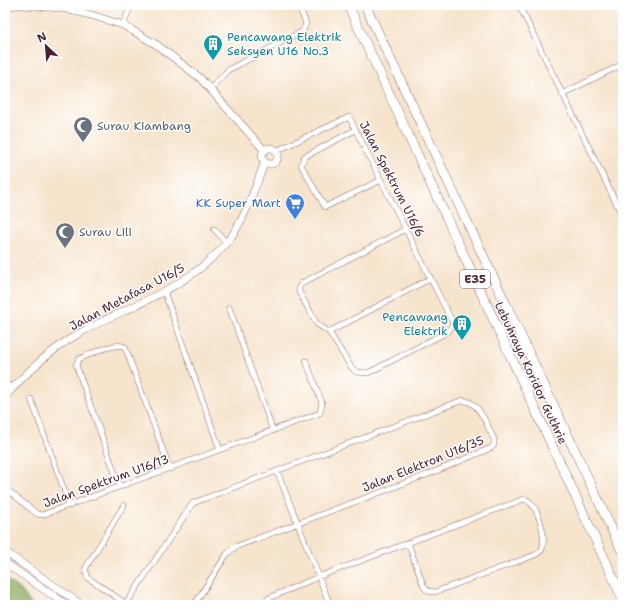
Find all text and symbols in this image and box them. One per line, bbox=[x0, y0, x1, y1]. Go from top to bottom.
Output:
north arrow bbox=[26, 26, 66, 66]
text: N bbox=[35, 29, 49, 46]
place label: Pencawang Elektrik Seksyen U16 No.3 bbox=[227, 29, 341, 59]
building icon: Pencawang Elektrik Seksyen U16 No.3 bbox=[202, 33, 224, 61]
mosque icon: Surau Kiambang bbox=[72, 115, 94, 143]
place label: Surau Kiambang bbox=[97, 118, 191, 134]
street label: Jalan Spektrum U16/6 bbox=[356, 118, 428, 240]
supermarket icon: KK Super Mart bbox=[284, 192, 306, 220]
place label: KK Super Mart bbox=[196, 195, 281, 211]
mosque icon: Surau Lili bbox=[54, 221, 76, 249]
place label: Surau Lili bbox=[79, 224, 132, 240]
street label: Jalan Metafasa U16/5 bbox=[67, 260, 187, 334]
road number: E35 bbox=[460, 270, 490, 288]
street label: Lebuhraya Koridor Guthrie bbox=[491, 299, 571, 447]
place label: Pencawang Elektrik bbox=[382, 309, 448, 339]
building icon: Pencawang Elektrik bbox=[451, 313, 473, 341]
street label: Jalan Elektron U16/35 bbox=[360, 432, 486, 496]
street label: Jalan Spektrum U16/13 bbox=[41, 451, 171, 511]

